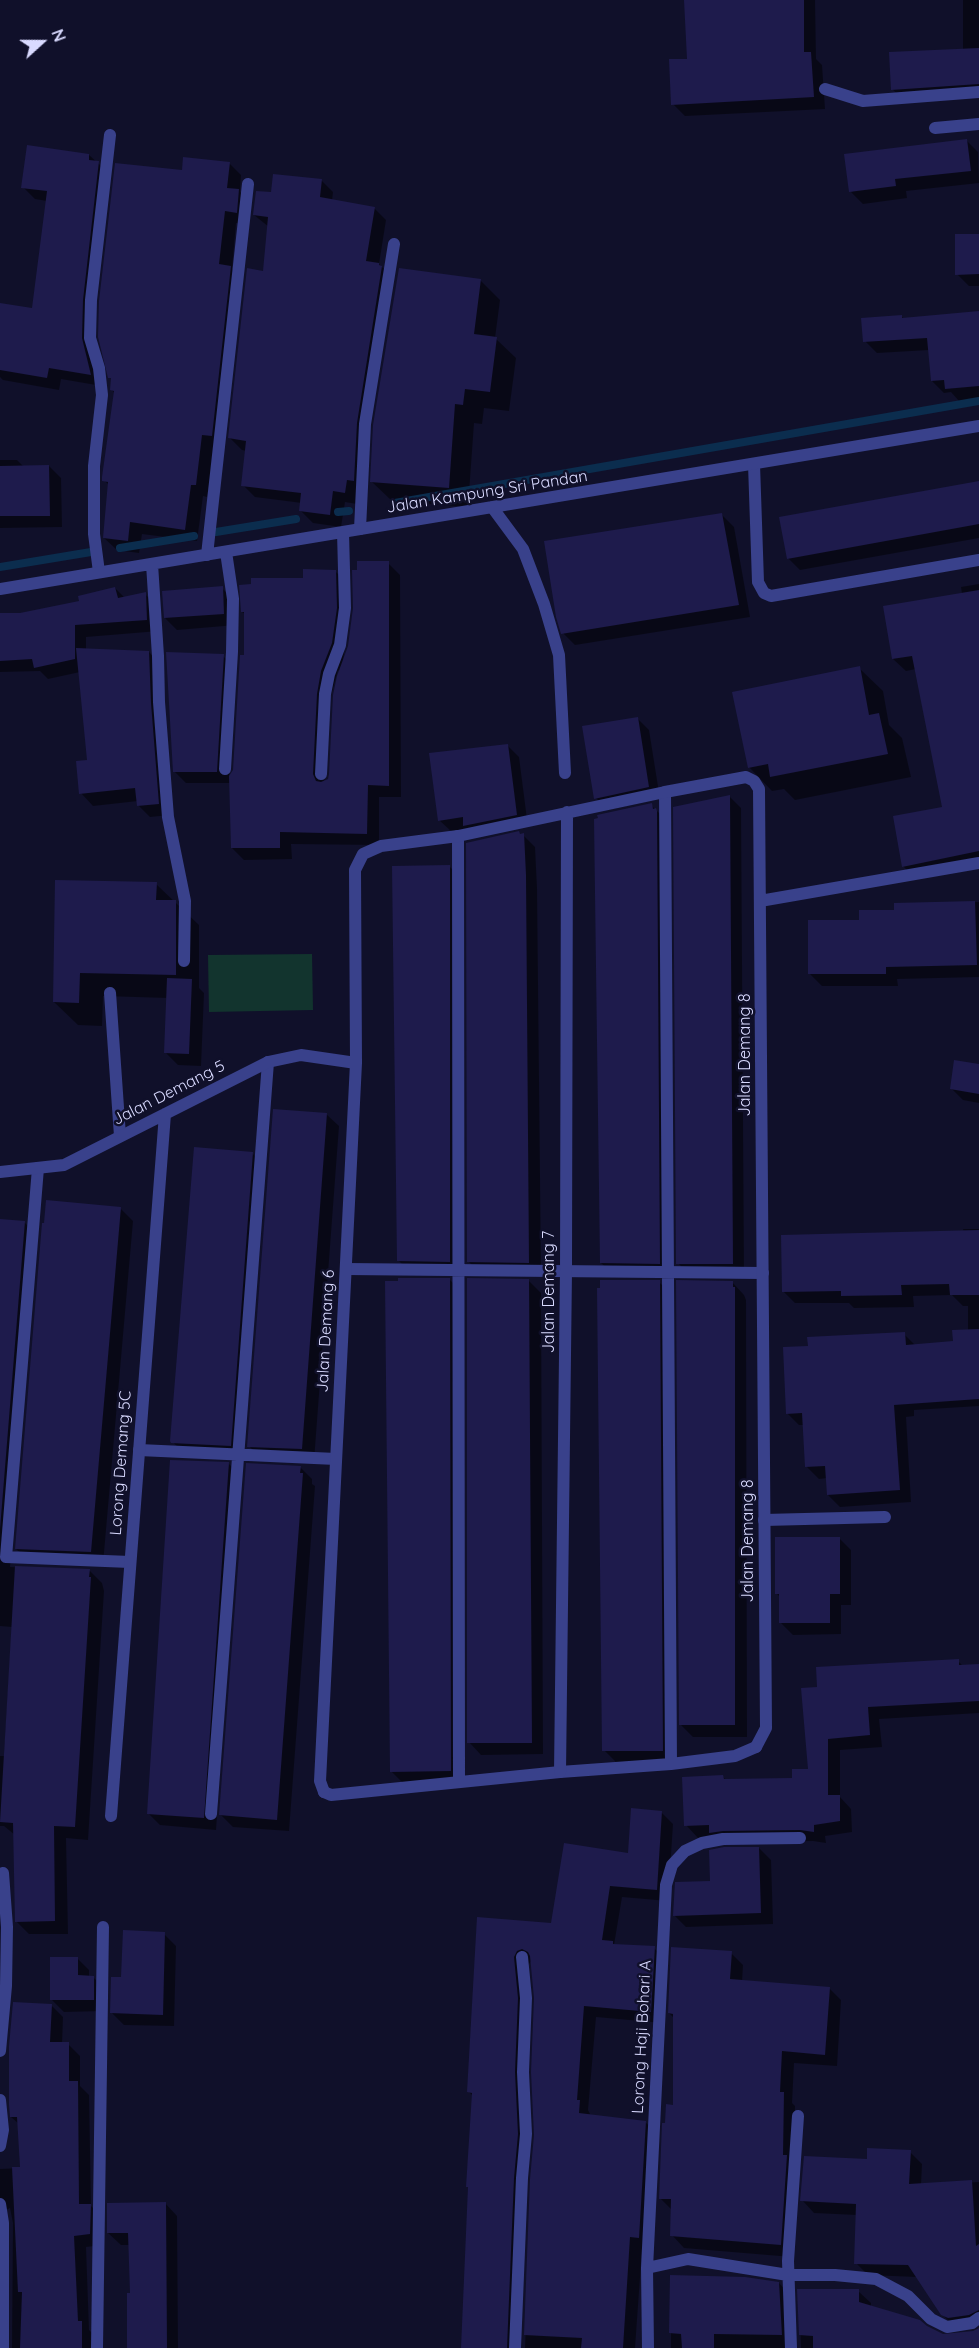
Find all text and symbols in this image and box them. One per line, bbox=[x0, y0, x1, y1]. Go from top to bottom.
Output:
north arrow bbox=[12, 12, 72, 72]
text: N bbox=[47, 26, 70, 45]
street label: Jalan Kampung Sri Pandan bbox=[385, 467, 589, 517]
street label: Jalan Demang 8 bbox=[735, 993, 755, 1117]
street label: Jalan Demang 5 bbox=[110, 1056, 228, 1130]
street label: Jalan Demang 7 bbox=[539, 1231, 559, 1353]
street label: Jalan Demang 6 bbox=[313, 1269, 339, 1393]
street label: Lorong Demang 5C bbox=[106, 1390, 136, 1536]
street label: Jalan Demang 8 bbox=[738, 1479, 758, 1603]
street label: Lorong Haji Bohari A bbox=[628, 1960, 656, 2114]

